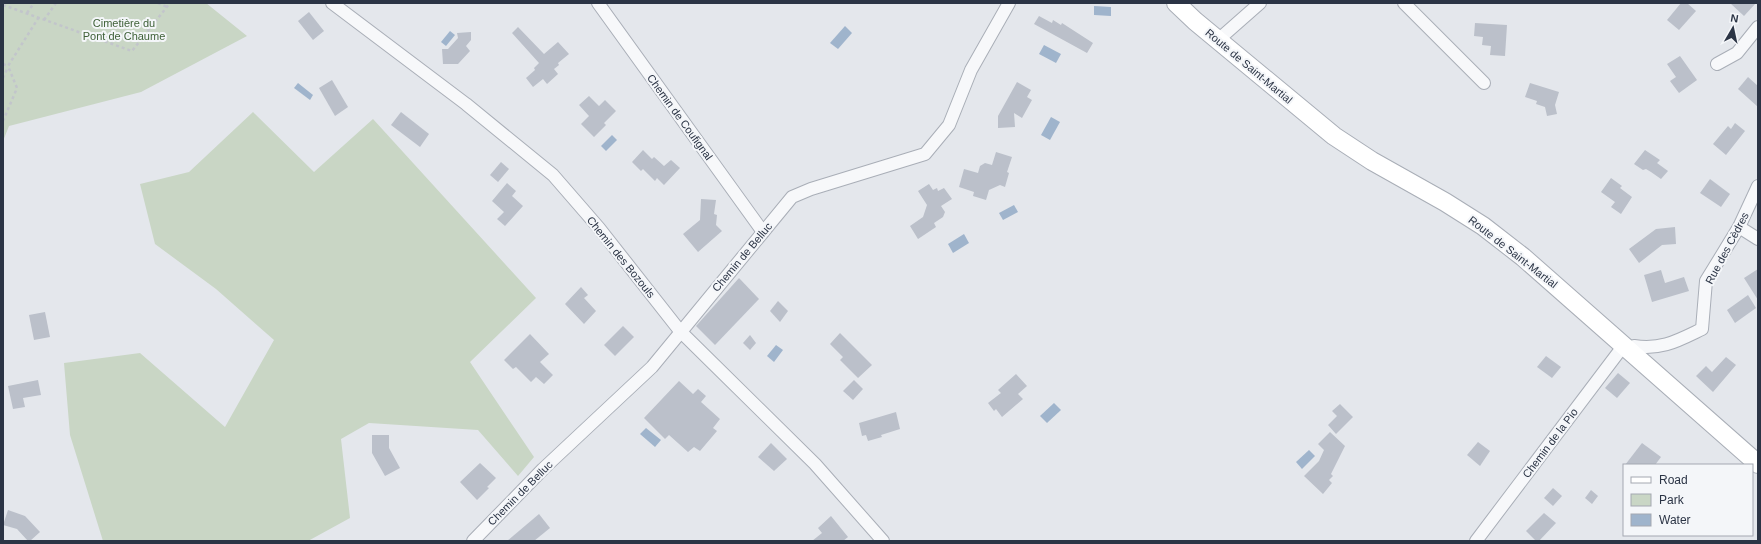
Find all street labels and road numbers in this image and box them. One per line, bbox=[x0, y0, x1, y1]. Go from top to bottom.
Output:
street label: Route de Saint-Martial bbox=[1203, 26, 1295, 106]
street label: Chemin de Coufignal bbox=[645, 72, 715, 162]
street label: Rue des Cèdres bbox=[1703, 210, 1751, 286]
street label: Chemin des Bozouls bbox=[585, 214, 658, 300]
street label: Route de Saint-Martial bbox=[1466, 214, 1560, 290]
street label: Chemin de Belluc bbox=[710, 220, 775, 294]
street label: Chemin de la Pio bbox=[1520, 406, 1580, 480]
street label: Chemin de Belluc bbox=[485, 458, 555, 528]

